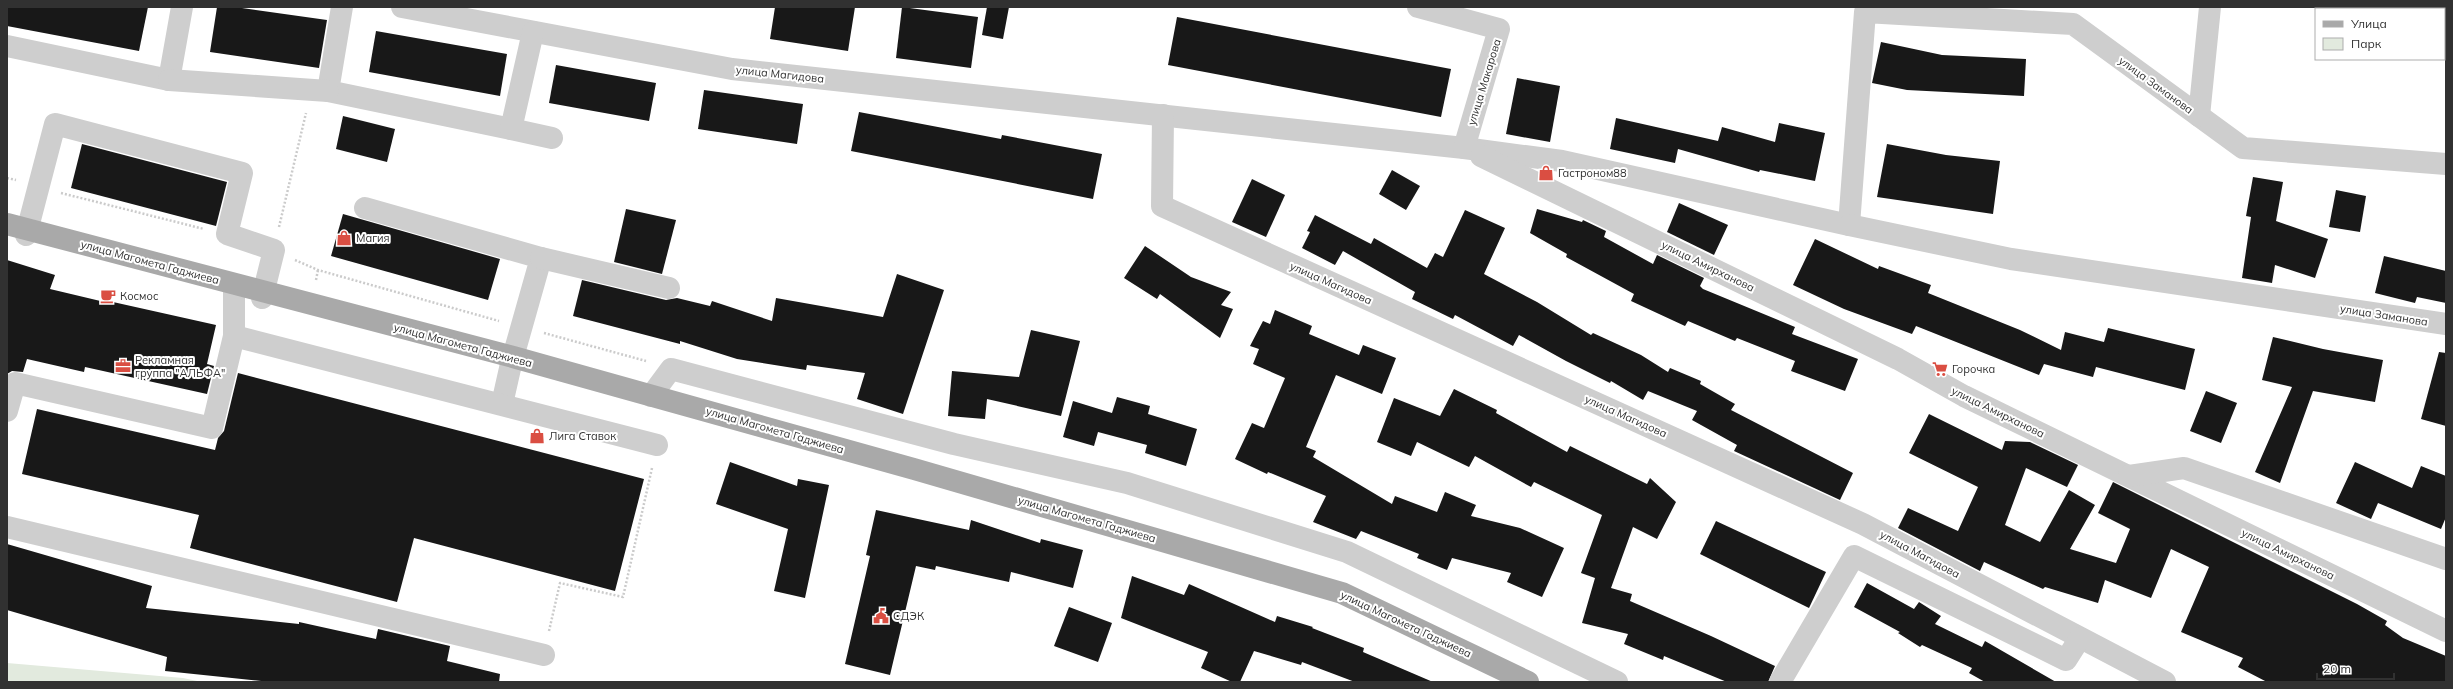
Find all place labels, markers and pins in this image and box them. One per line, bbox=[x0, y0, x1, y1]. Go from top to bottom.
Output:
shop icon: Гастроном88 bbox=[1537, 164, 1555, 182]
place label: Гастроном88 bbox=[1558, 166, 1627, 180]
shop icon: Магия bbox=[335, 229, 353, 247]
place label: Магия bbox=[356, 231, 390, 245]
cafe icon: Космос bbox=[99, 287, 117, 305]
place label: Космос bbox=[120, 289, 159, 303]
place label: Рекламная группа "АЛЬФА" bbox=[135, 353, 225, 380]
office icon: Рекламная группа "АЛЬФА" bbox=[114, 357, 132, 375]
supermarket icon: Горочка bbox=[1931, 360, 1949, 378]
place label: Горочка bbox=[1952, 362, 1995, 376]
shop icon: Лига Ставок bbox=[528, 427, 546, 445]
place label: Лига Ставок bbox=[549, 429, 616, 443]
public building icon: СДЭК bbox=[872, 607, 890, 625]
place label: СДЭК bbox=[893, 609, 925, 623]

